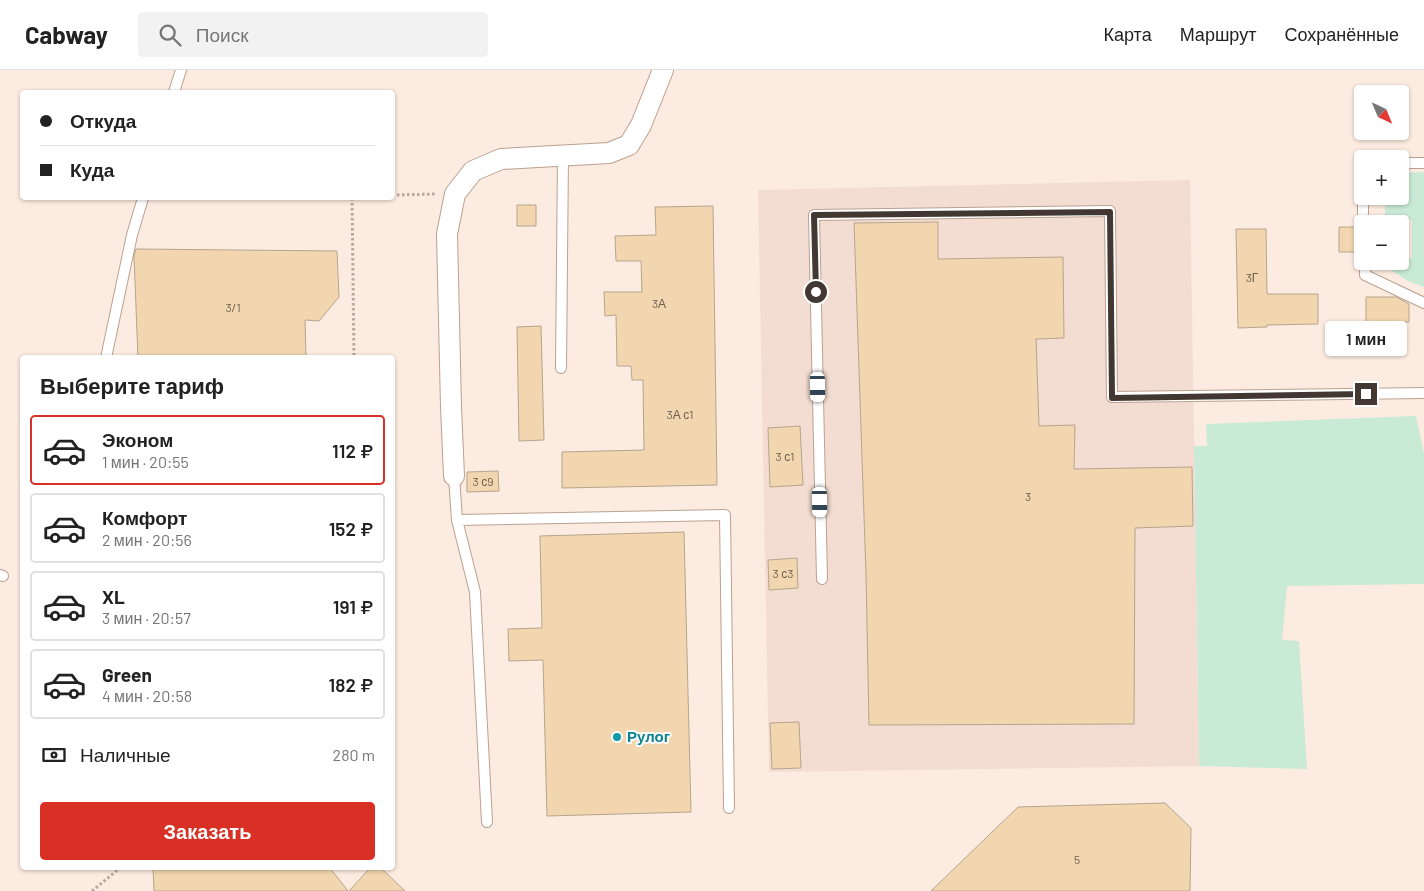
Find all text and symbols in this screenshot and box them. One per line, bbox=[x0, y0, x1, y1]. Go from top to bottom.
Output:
search box bbox=[138, 12, 488, 57]
text: Cabway bbox=[25, 20, 108, 49]
icon: search bbox=[156, 21, 184, 49]
text: Поиск bbox=[196, 23, 248, 46]
text: Карта bbox=[1104, 23, 1152, 45]
text: Маршрут bbox=[1180, 23, 1256, 45]
text: Сохранённые bbox=[1284, 23, 1399, 45]
north arrow bbox=[1354, 85, 1409, 140]
map controls bbox=[1354, 85, 1409, 270]
text: Откуда bbox=[70, 109, 136, 132]
button: + bbox=[1354, 150, 1409, 205]
text: Куда bbox=[70, 158, 114, 181]
button: − bbox=[1354, 215, 1409, 270]
house number: 3Г bbox=[1246, 270, 1259, 284]
route start bbox=[805, 281, 827, 303]
house number: 3А bbox=[652, 296, 666, 310]
house number: 3/1 bbox=[225, 300, 241, 314]
callout: 1 мин bbox=[1325, 322, 1407, 356]
text: 1 мин bbox=[1346, 329, 1386, 348]
text: Выберите тариф bbox=[40, 372, 224, 398]
car bbox=[810, 372, 825, 402]
route end bbox=[1355, 383, 1377, 405]
house number: 3А с1 bbox=[667, 407, 693, 421]
icon: car bbox=[42, 428, 87, 473]
text: Эконом bbox=[102, 428, 173, 451]
text: 112 ₽ bbox=[332, 439, 373, 462]
house number: 3 с1 bbox=[776, 449, 794, 463]
text: 1 мин · 20:55 bbox=[102, 452, 189, 471]
house number: 3 с9 bbox=[473, 474, 493, 488]
car bbox=[812, 487, 827, 517]
house number: 3 bbox=[1025, 489, 1031, 503]
icon: car bbox=[42, 506, 87, 551]
text: Комфорт bbox=[102, 506, 187, 529]
text: 152 ₽ bbox=[329, 517, 373, 540]
text: 2 мин · 20:56 bbox=[102, 530, 192, 549]
house number: 3 с3 bbox=[773, 566, 793, 580]
icon: car bbox=[42, 584, 87, 629]
text: XL bbox=[102, 585, 125, 608]
text: 191 ₽ bbox=[333, 595, 373, 618]
text: 3 мин · 20:57 bbox=[102, 608, 191, 627]
icon: car bbox=[42, 662, 87, 707]
text: Green bbox=[102, 663, 152, 686]
text: 182 ₽ bbox=[329, 673, 373, 696]
text: 4 мин · 20:58 bbox=[102, 686, 192, 705]
place label: Рулог bbox=[627, 727, 670, 745]
marker: Рулог bbox=[611, 731, 623, 743]
icon: cash bbox=[40, 741, 68, 769]
text: Наличные bbox=[80, 743, 171, 766]
text: 280 m bbox=[333, 745, 375, 764]
button: Заказать bbox=[40, 802, 375, 860]
house number: 5 bbox=[1074, 852, 1080, 866]

